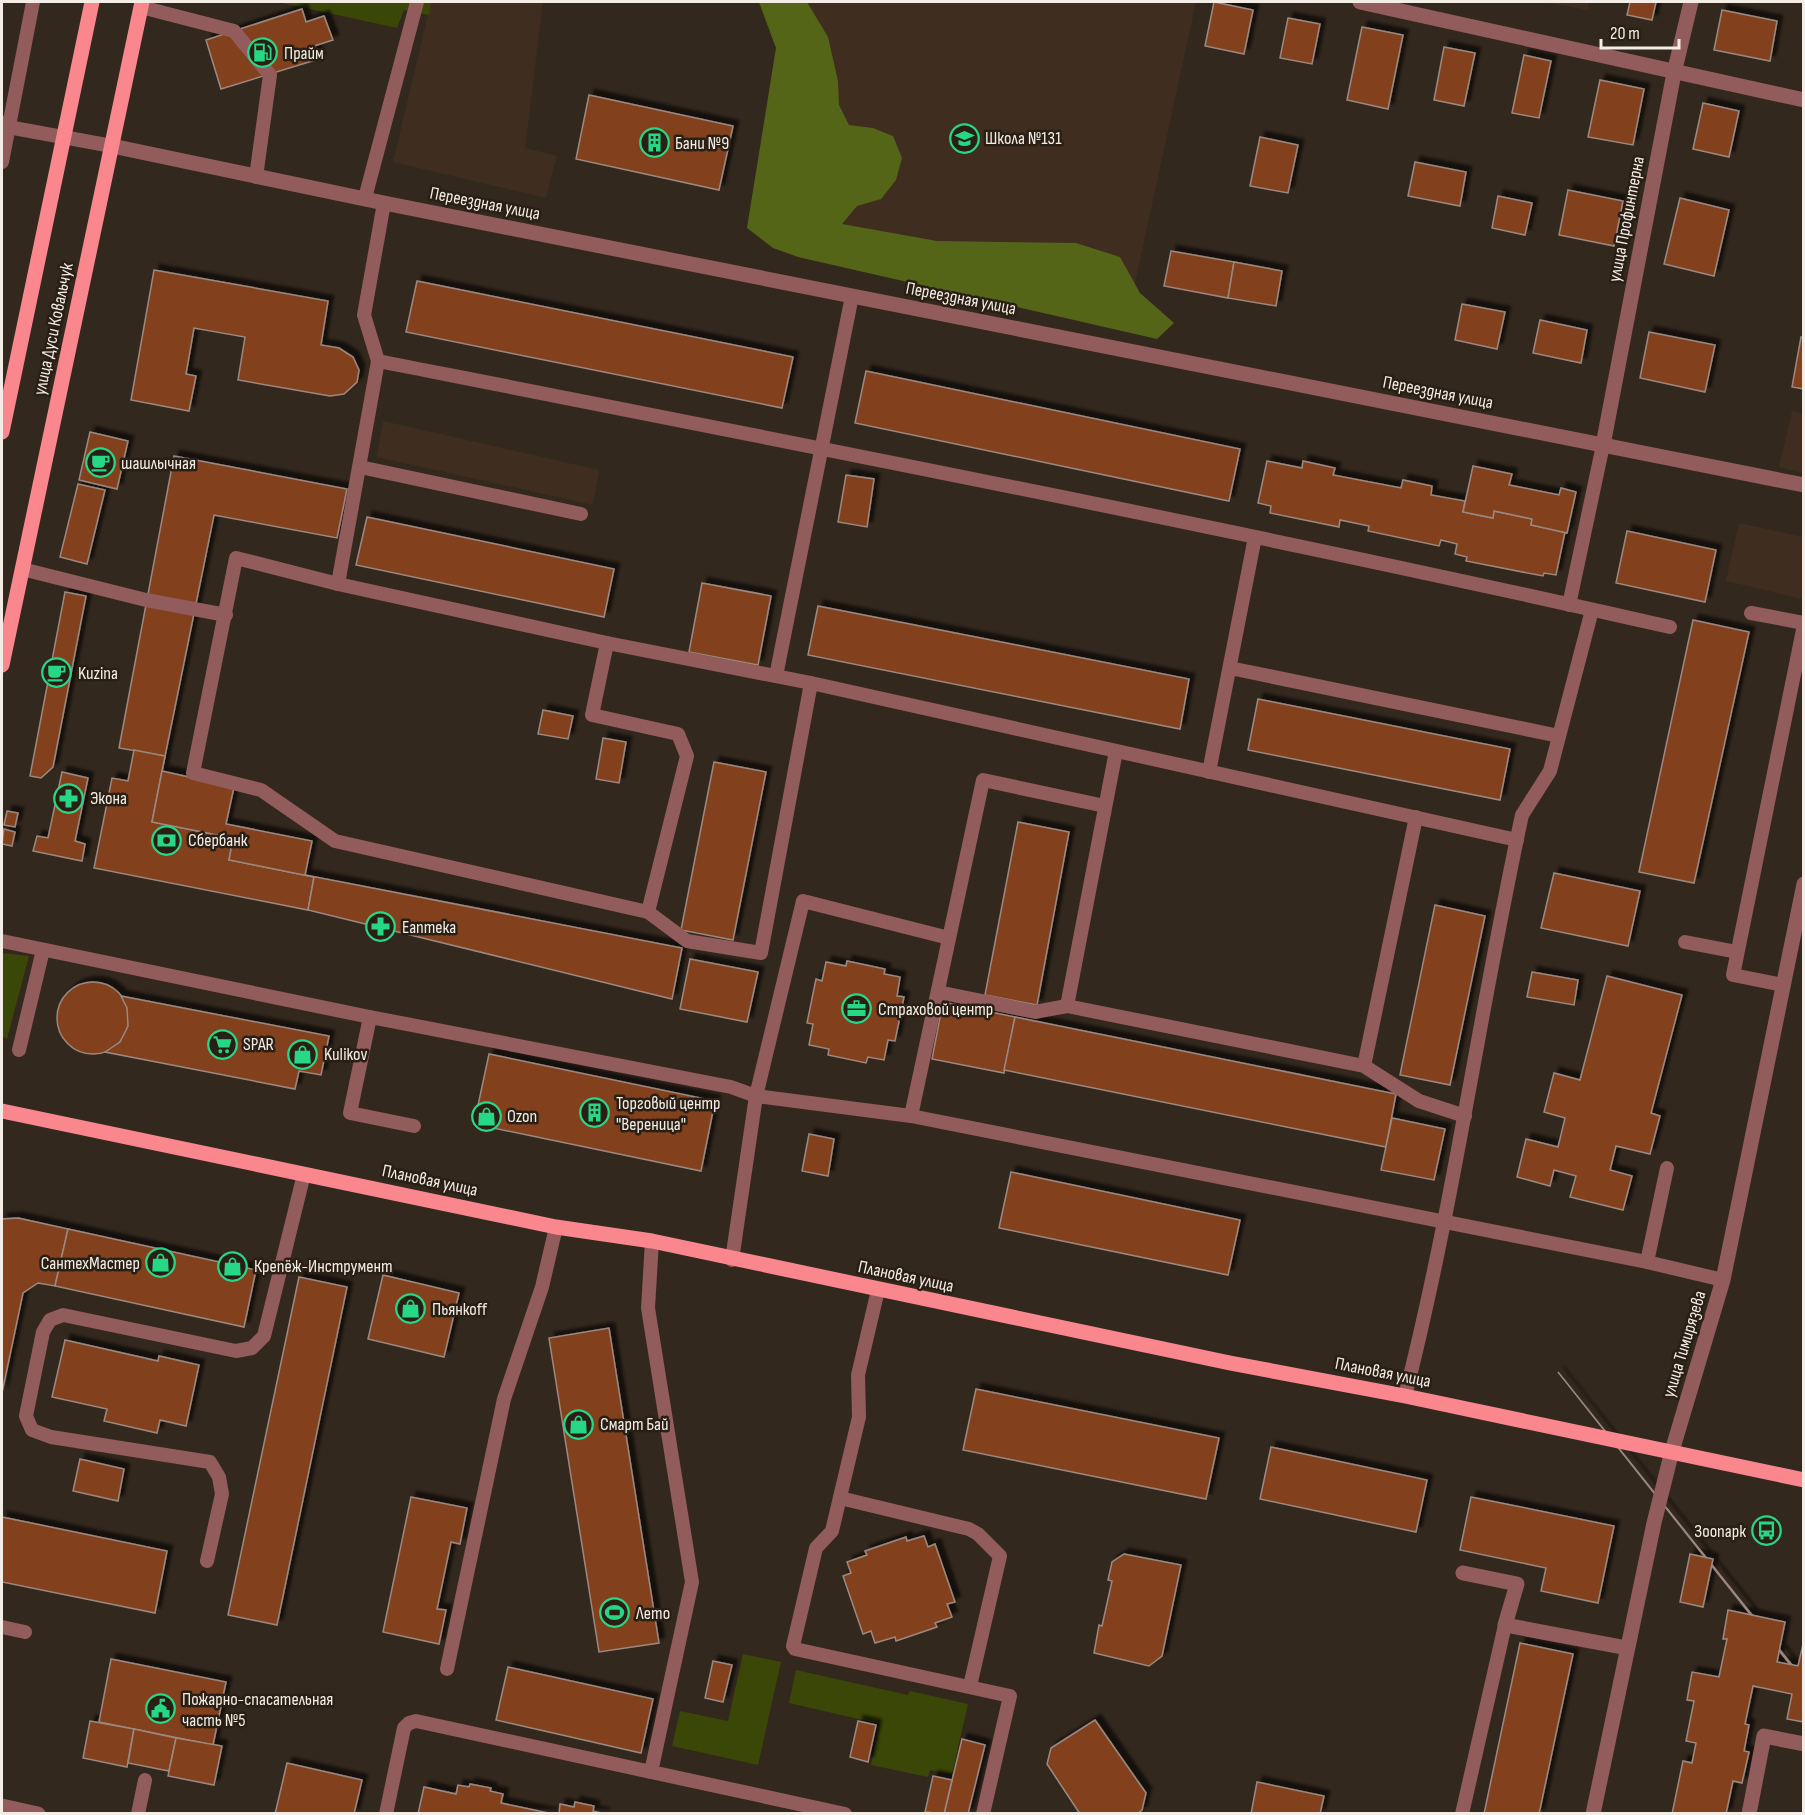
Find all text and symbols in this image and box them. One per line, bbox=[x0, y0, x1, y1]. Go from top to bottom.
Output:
scale bar bbox=[1601, 12, 1679, 50]
text: 20 m bbox=[1610, 23, 1640, 44]
fuel station icon: Прайм bbox=[247, 37, 279, 69]
place label: Прайм bbox=[284, 43, 324, 64]
school or university icon: Школа №131 bbox=[948, 122, 980, 154]
building icon: Бани №9 bbox=[638, 127, 670, 159]
place label: Школа №131 bbox=[985, 128, 1062, 149]
place label: Бани №9 bbox=[675, 133, 729, 154]
street label: улица Профинтерна bbox=[1604, 154, 1649, 284]
street label: Переездная улица bbox=[428, 183, 542, 224]
street label: улица Дуси Ковальчук bbox=[29, 261, 78, 397]
street label: Переездная улица bbox=[904, 278, 1018, 319]
street label: Переездная улица bbox=[1381, 372, 1495, 413]
cafe icon: шашлычная bbox=[84, 447, 116, 479]
place label: шашлычная bbox=[121, 453, 196, 474]
cafe icon: Kuzina bbox=[41, 657, 73, 689]
place label: Kuzina bbox=[78, 663, 118, 684]
pharmacy icon: Экона bbox=[53, 782, 85, 814]
place label: Экона bbox=[90, 788, 127, 809]
bank icon: Сбербанк bbox=[151, 824, 183, 856]
place label: Сбербанк bbox=[188, 830, 248, 851]
pharmacy icon: Еаптека bbox=[365, 911, 397, 943]
place label: Еаптека bbox=[402, 917, 456, 938]
office icon: Страховой центр bbox=[841, 993, 873, 1025]
place label: Страховой центр bbox=[878, 999, 993, 1020]
supermarket icon: SPAR bbox=[206, 1028, 238, 1060]
place label: SPAR bbox=[243, 1034, 274, 1055]
shop icon: Kulikov bbox=[287, 1038, 319, 1070]
place label: Kulikov bbox=[324, 1044, 367, 1065]
place label: Торговый центр "Вереница" bbox=[616, 1093, 721, 1135]
building icon: Торговый центр "Вереница" bbox=[579, 1097, 611, 1129]
shop icon: Ozon bbox=[470, 1100, 502, 1132]
place label: Ozon bbox=[507, 1106, 537, 1127]
street label: Плановая улица bbox=[380, 1160, 480, 1201]
shop icon: СантехМастер bbox=[145, 1247, 177, 1279]
shop icon: Крепёж-Инструмент bbox=[217, 1250, 249, 1282]
place label: СантехМастер bbox=[41, 1253, 140, 1274]
place label: Крепёж-Инструмент bbox=[254, 1256, 393, 1277]
street label: Плановая улица bbox=[856, 1256, 956, 1297]
street label: улица Тимирязева bbox=[1658, 1288, 1711, 1400]
shop icon: Пьянкоff bbox=[395, 1293, 427, 1325]
place label: Пьянкоff bbox=[432, 1299, 488, 1320]
street label: Плановая улица bbox=[1333, 1353, 1433, 1392]
shop icon: Смарт Бай bbox=[563, 1408, 595, 1440]
place label: Смарт Бай bbox=[600, 1414, 669, 1435]
bus stop icon: Зоопарк bbox=[1751, 1515, 1783, 1547]
place label: Зоопарк bbox=[1694, 1521, 1746, 1542]
sports icon: Лето bbox=[599, 1597, 631, 1629]
place label: Лето bbox=[635, 1603, 670, 1624]
place label: Пожарно-спасательная часть №5 bbox=[182, 1689, 333, 1731]
public building icon: Пожарно-спасательная часть №5 bbox=[145, 1693, 177, 1725]

